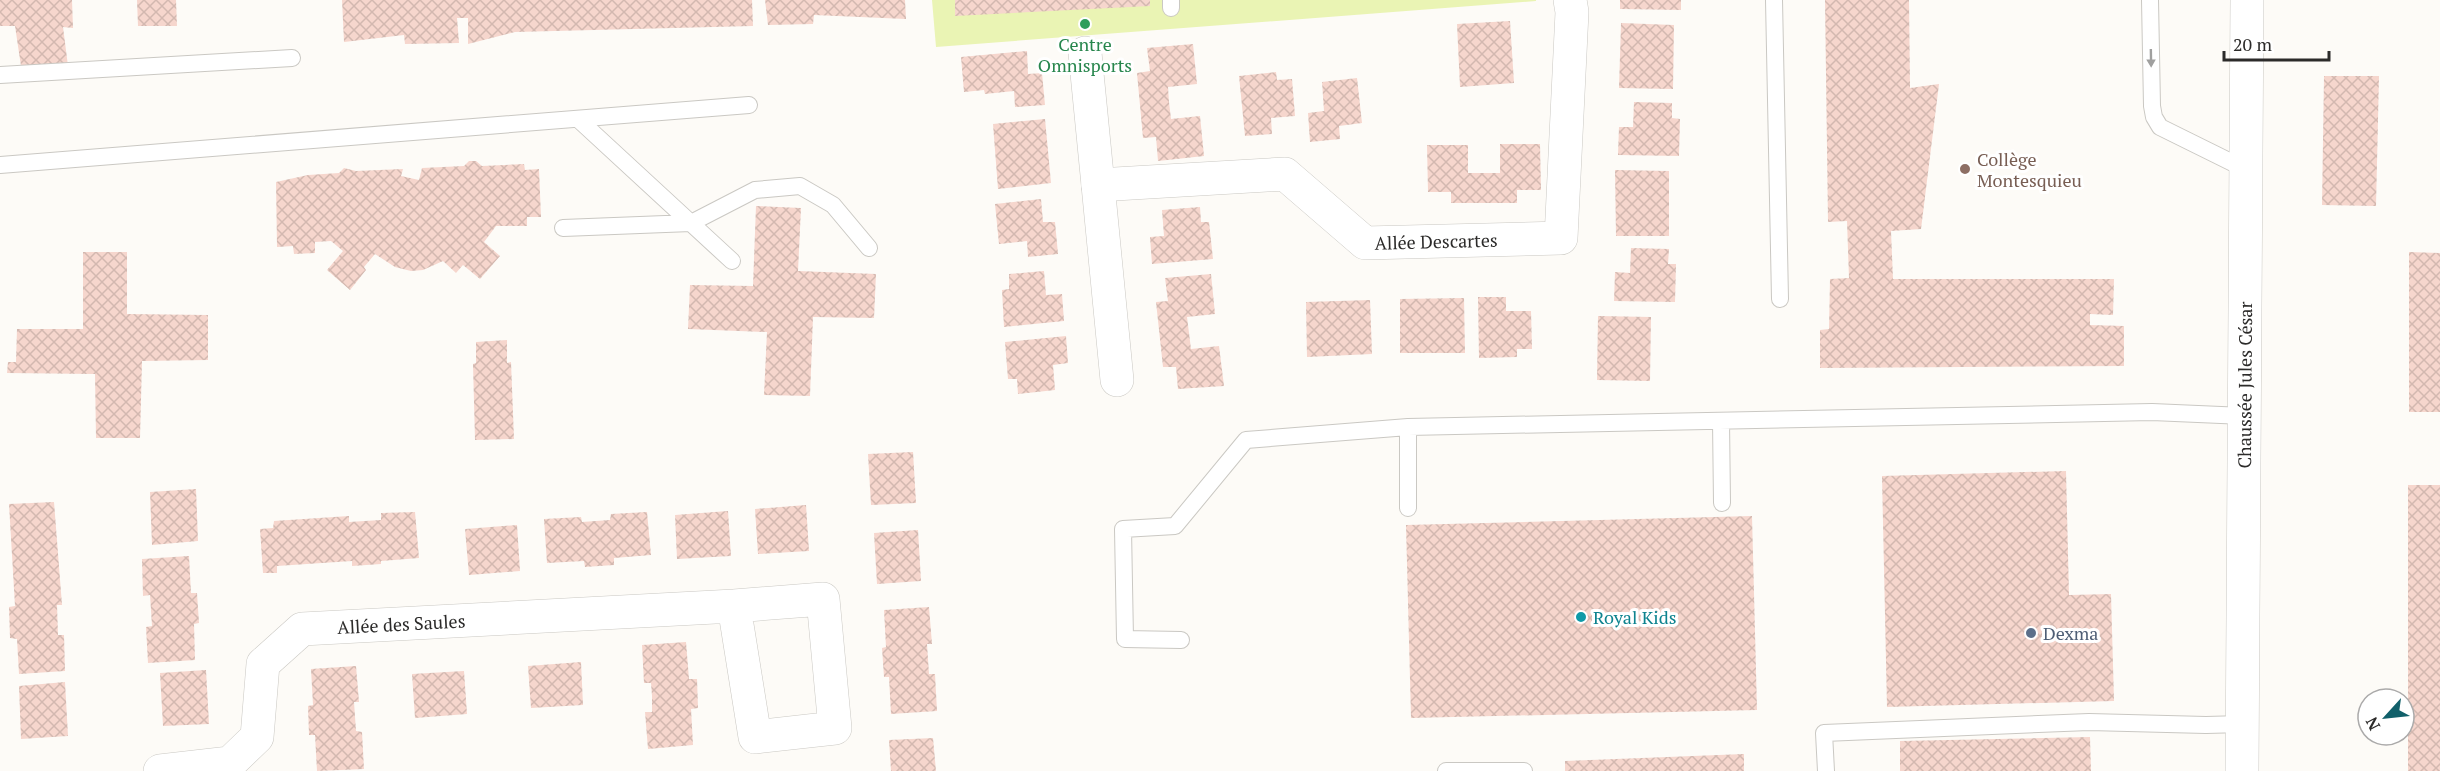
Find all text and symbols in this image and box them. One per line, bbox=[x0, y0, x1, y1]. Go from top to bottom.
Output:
marker: Centre Omnisports bbox=[1078, 17, 1092, 31]
scale bar bbox=[2224, 24, 2329, 62]
place label: Centre Omnisports bbox=[1038, 32, 1132, 77]
text: 20 m bbox=[2233, 32, 2273, 56]
one-way arrow bbox=[2146, 49, 2156, 68]
place label: Collège Montesquieu bbox=[1977, 147, 2082, 192]
marker: Collège Montesquieu bbox=[1958, 162, 1972, 176]
street label: Allée Descartes bbox=[1374, 228, 1498, 255]
street label: Chaussée Jules César bbox=[2232, 301, 2257, 469]
place label: Royal Kids bbox=[1593, 605, 1677, 629]
street label: Allée des Saules bbox=[337, 608, 466, 639]
marker: Royal Kids bbox=[1574, 610, 1588, 624]
place label: Dexma bbox=[2043, 621, 2098, 645]
marker: Dexma bbox=[2024, 626, 2038, 640]
north arrow bbox=[2356, 687, 2416, 747]
text: N bbox=[2360, 713, 2385, 734]

